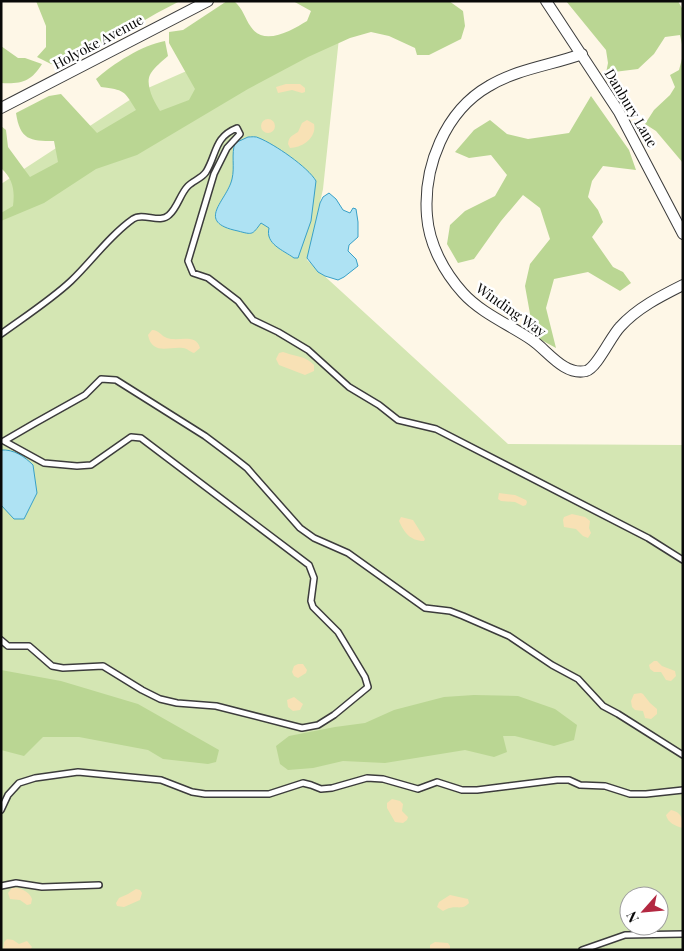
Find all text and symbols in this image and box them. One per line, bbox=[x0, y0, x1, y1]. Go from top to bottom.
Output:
street label: Holyoke Avenue bbox=[49, 10, 146, 73]
street label: Danbury Lane bbox=[601, 65, 662, 151]
street label: Winding Way bbox=[472, 278, 550, 341]
north arrow bbox=[619, 886, 669, 936]
text: N bbox=[621, 908, 643, 926]

